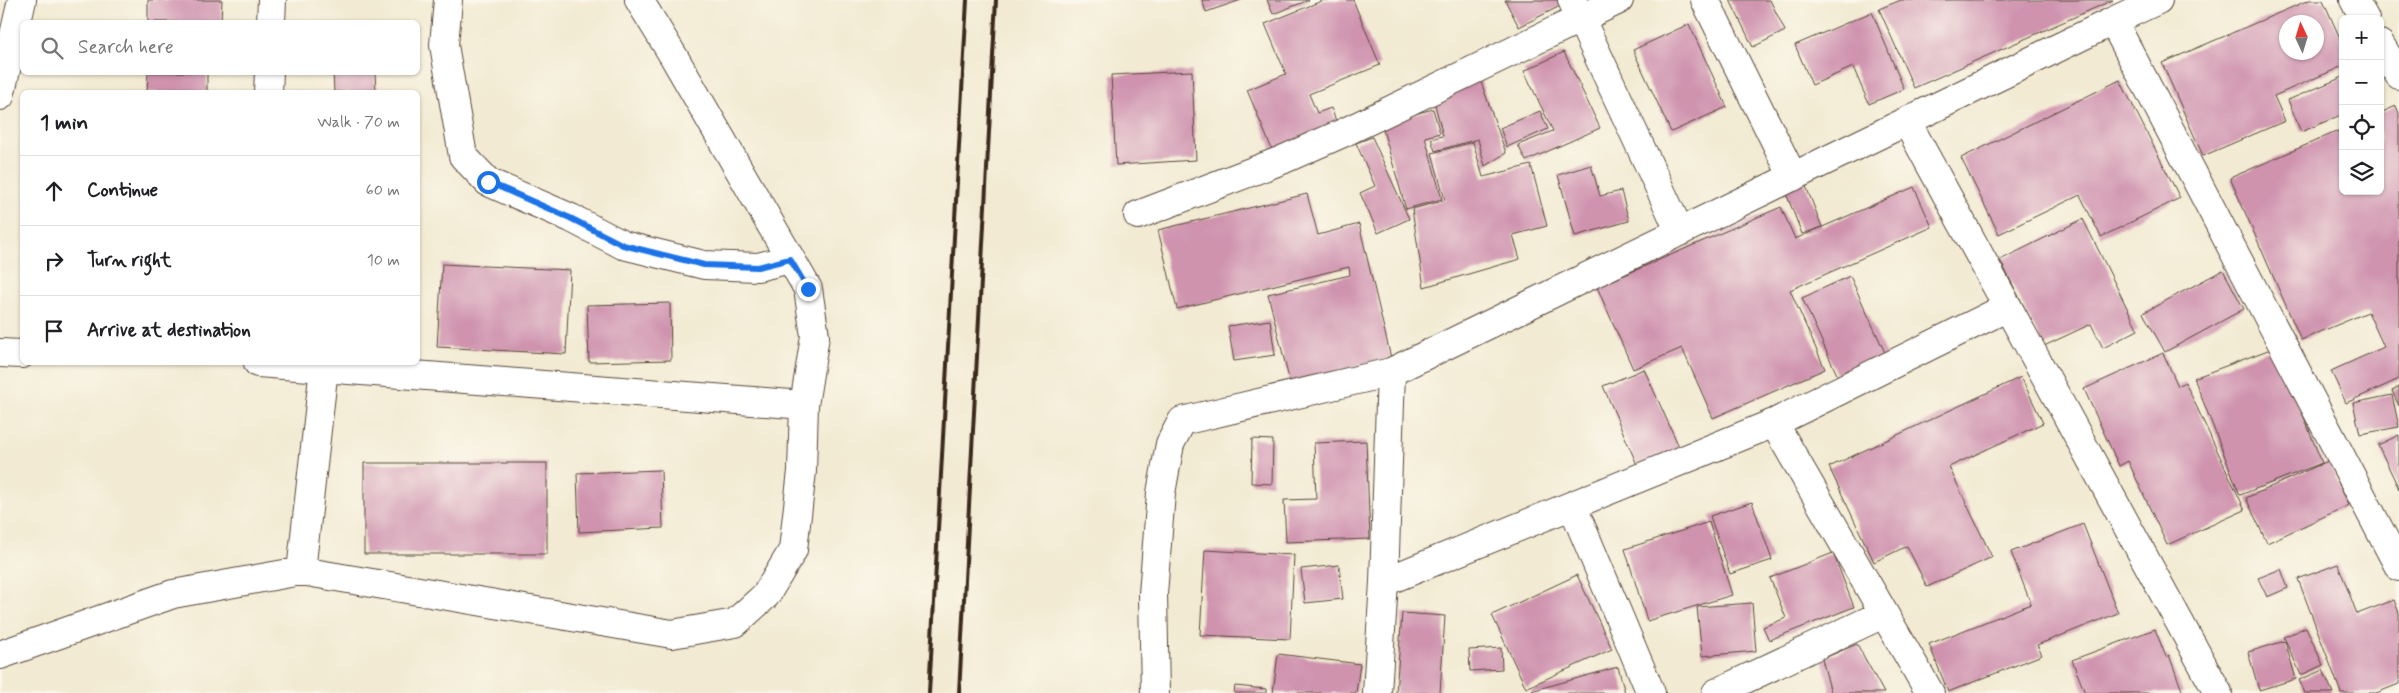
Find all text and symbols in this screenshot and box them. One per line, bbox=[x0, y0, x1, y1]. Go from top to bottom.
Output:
north arrow bbox=[2279, 15, 2324, 60]
map controls bbox=[2339, 15, 2384, 195]
button: + bbox=[2339, 15, 2384, 60]
search box bbox=[20, 20, 420, 75]
icon: search bbox=[38, 34, 66, 62]
text: Search here bbox=[78, 35, 174, 60]
button: − bbox=[2339, 60, 2384, 105]
button: locate bbox=[2339, 105, 2384, 150]
text: 1 min bbox=[40, 109, 88, 137]
text: Walk · 70 m bbox=[317, 112, 400, 133]
button: layers bbox=[2339, 150, 2384, 195]
route start bbox=[477, 171, 500, 194]
icon: ahead bbox=[40, 177, 68, 205]
text: Continue bbox=[87, 178, 158, 203]
text: 60 m bbox=[366, 180, 400, 201]
icon: right bbox=[40, 247, 68, 275]
text: Turn right bbox=[87, 248, 171, 273]
text: 10 m bbox=[367, 250, 400, 271]
route end bbox=[797, 278, 820, 301]
icon: arrive bbox=[40, 317, 68, 345]
text: Arrive at destination bbox=[87, 318, 251, 343]

